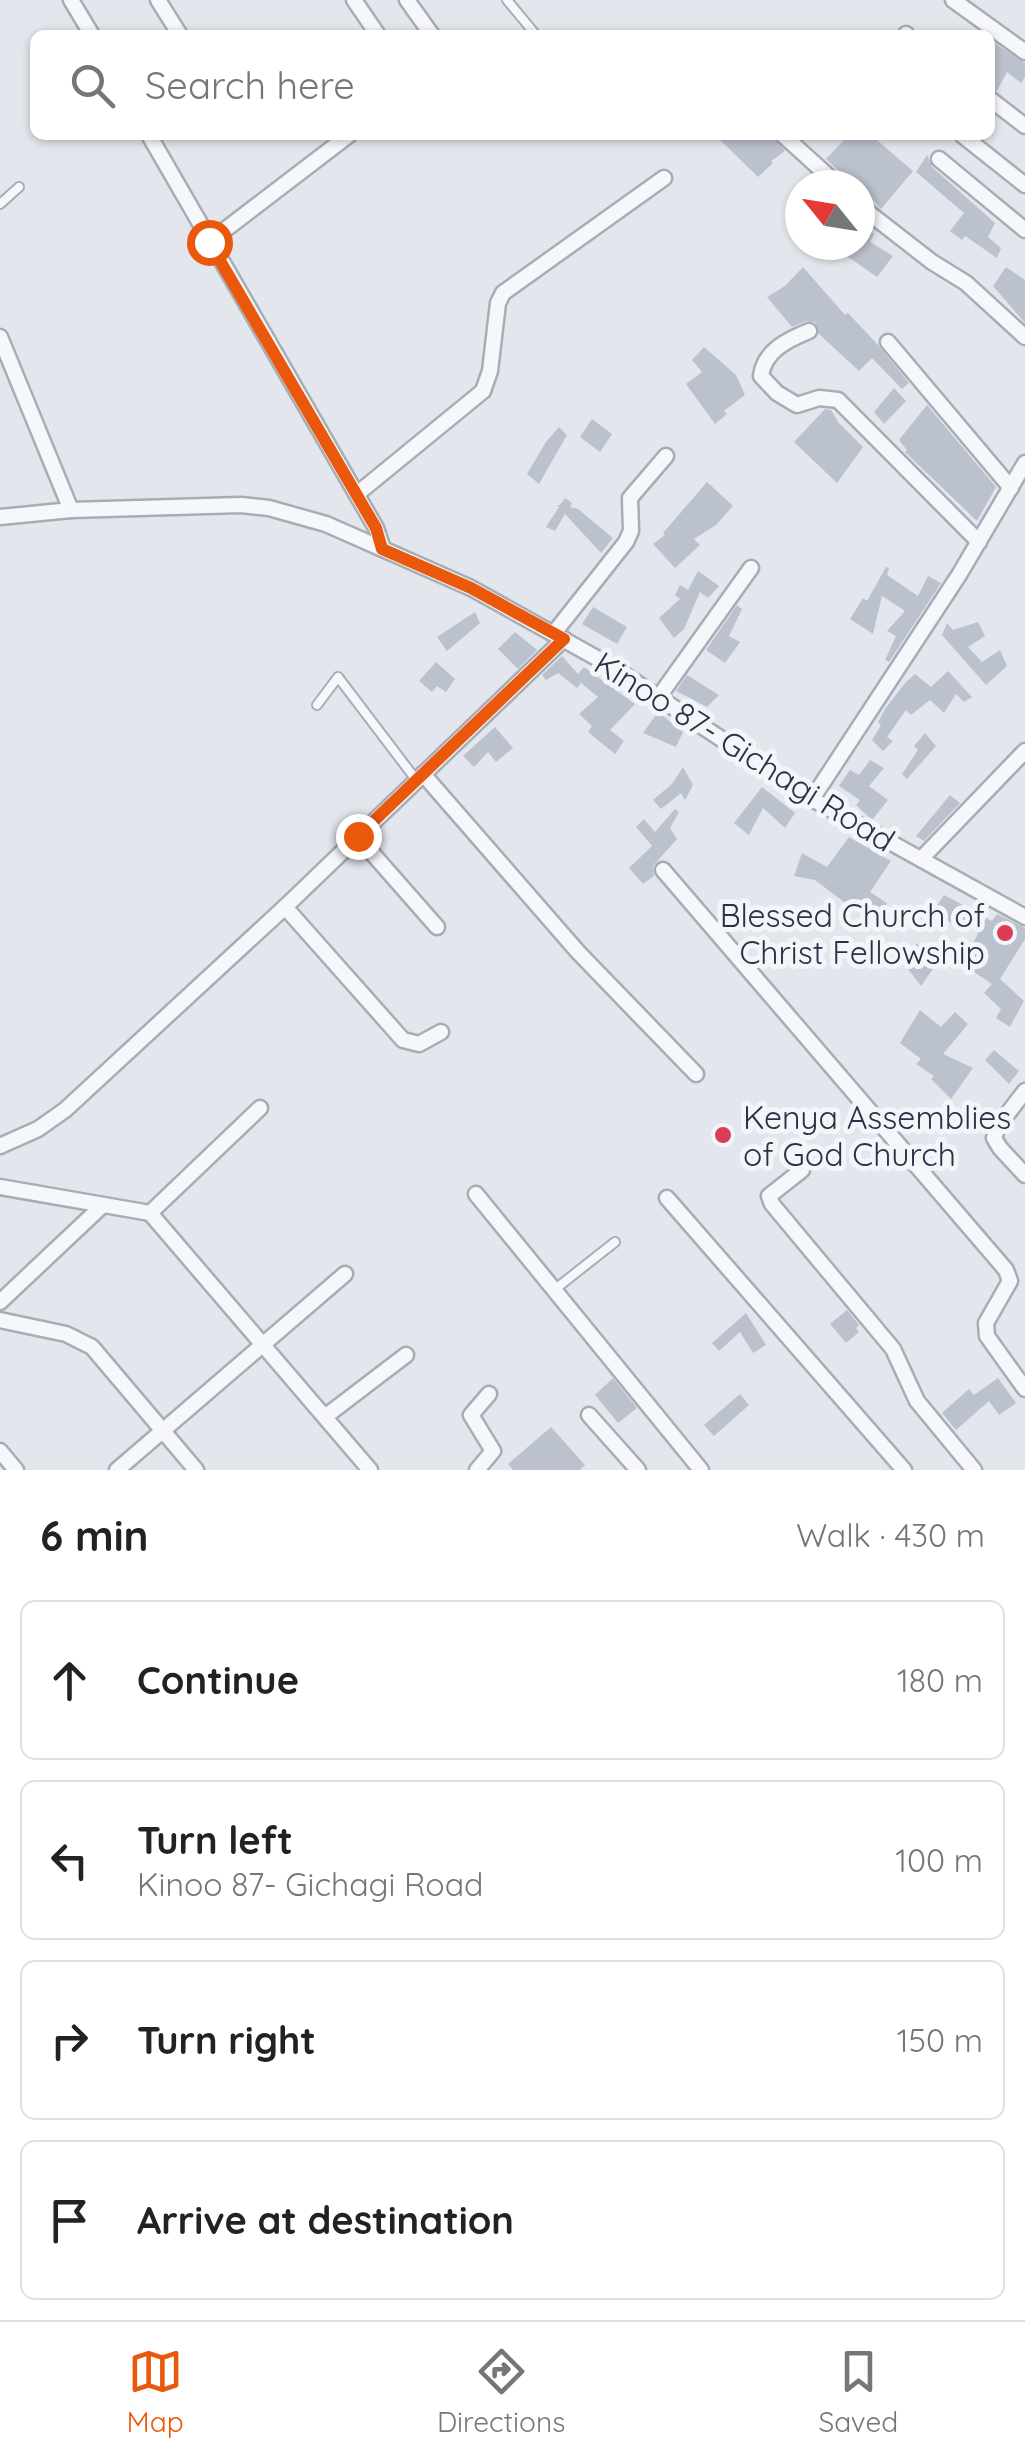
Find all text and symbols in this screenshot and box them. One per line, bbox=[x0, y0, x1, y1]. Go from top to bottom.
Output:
search box bbox=[30, 30, 995, 140]
icon: search bbox=[65, 58, 120, 113]
text: Search here bbox=[145, 61, 355, 109]
north arrow bbox=[785, 170, 875, 260]
route start bbox=[187, 220, 233, 266]
street label: Kinoo 87- Gichagi Road bbox=[587, 642, 903, 860]
route end bbox=[336, 814, 382, 860]
place label: Blessed Church of Christ Fellowship bbox=[720, 895, 985, 972]
marker: Blessed Church of Christ Fellowship bbox=[994, 922, 1016, 944]
place label: Kenya Assemblies of God Church bbox=[743, 1097, 1011, 1174]
marker: Kenya Assemblies of God Church bbox=[712, 1124, 734, 1146]
text: 6 min bbox=[40, 1509, 149, 1562]
text: Walk · 430 m bbox=[796, 1515, 985, 1555]
icon: ahead bbox=[42, 1653, 97, 1708]
text: Continue bbox=[137, 1656, 299, 1704]
text: 180 m bbox=[897, 1660, 983, 1700]
text: Turn left bbox=[137, 1816, 293, 1864]
icon: left bbox=[42, 1833, 97, 1888]
text: 100 m bbox=[895, 1840, 983, 1880]
text: Kinoo 87- Gichagi Road bbox=[137, 1864, 483, 1904]
icon: right bbox=[42, 2013, 97, 2068]
text: Turn right bbox=[137, 2016, 316, 2064]
text: 150 m bbox=[897, 2020, 983, 2060]
icon: arrive bbox=[42, 2193, 97, 2248]
text: Arrive at destination bbox=[137, 2196, 514, 2244]
tab: Map bbox=[127, 2344, 184, 2439]
tab: Directions bbox=[437, 2344, 565, 2439]
tab: Saved bbox=[819, 2344, 898, 2439]

